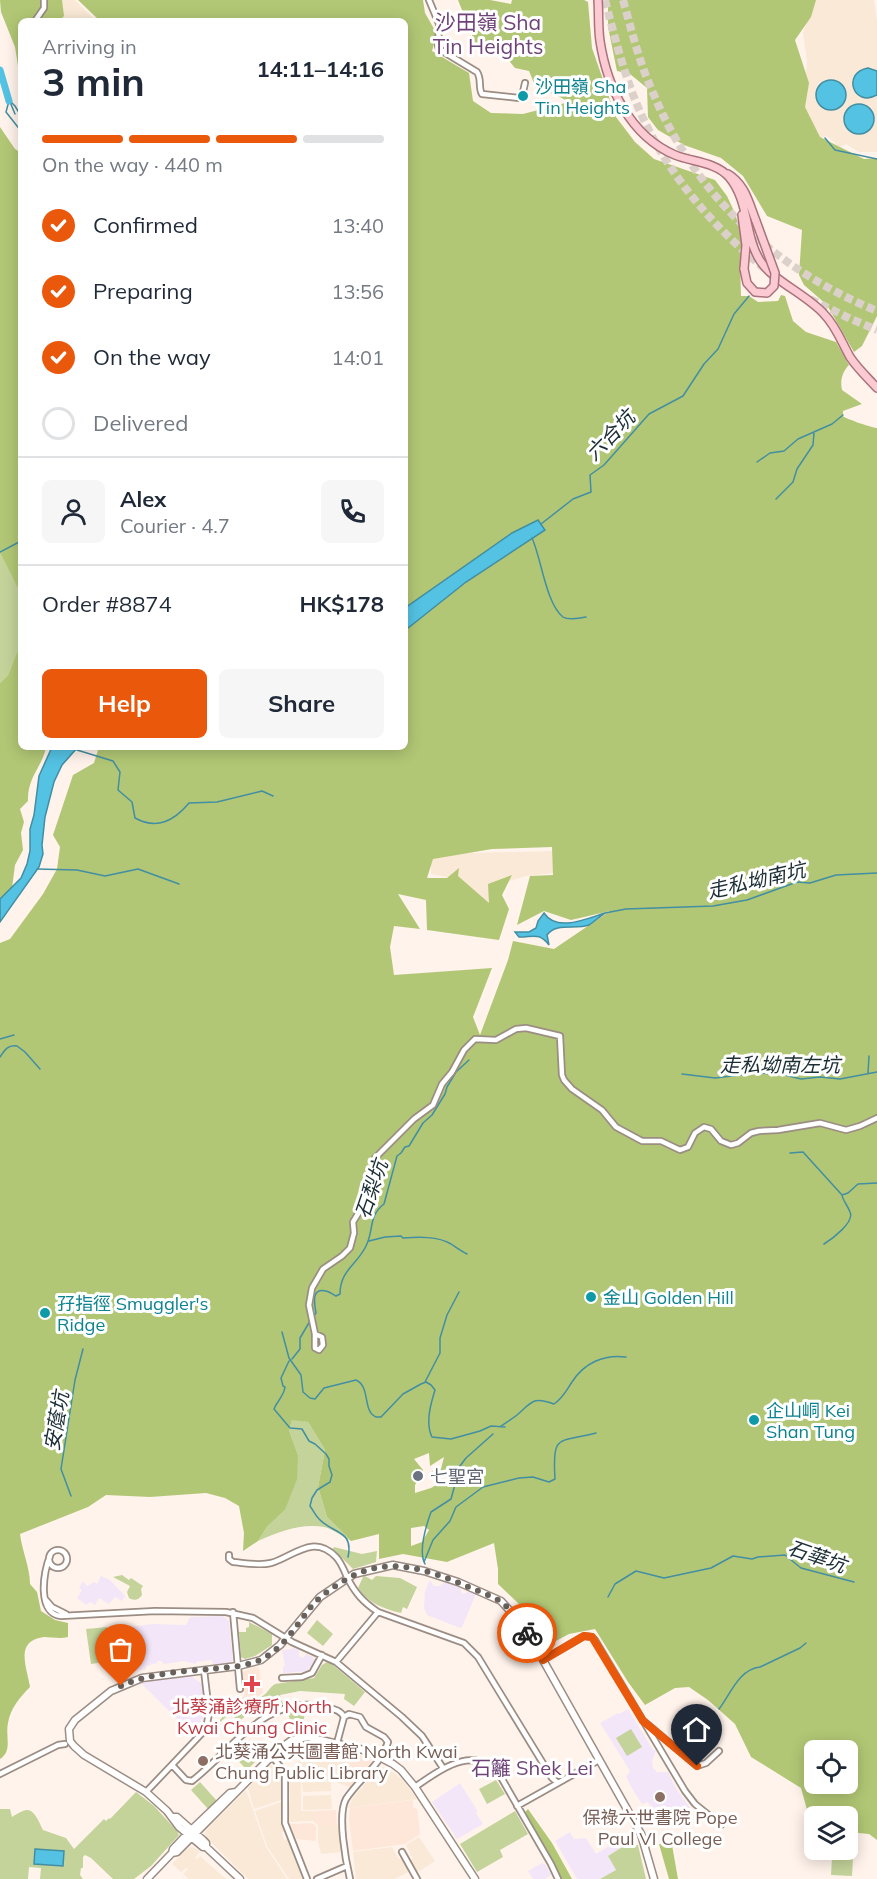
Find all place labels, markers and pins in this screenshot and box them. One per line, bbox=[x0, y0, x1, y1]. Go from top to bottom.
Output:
place label: 沙田嶺 Sha Tin Heights bbox=[535, 75, 630, 119]
marker: 沙田嶺 Sha Tin Heights bbox=[516, 89, 530, 103]
place label: 金山 Golden Hill bbox=[603, 1286, 734, 1309]
marker: 金山 Golden Hill bbox=[584, 1290, 598, 1304]
place label: 孖指徑 Smuggler's Ridge bbox=[57, 1292, 208, 1336]
marker: 孖指徑 Smuggler's Ridge bbox=[38, 1306, 52, 1320]
place label: 企山峒 Kei Shan Tung bbox=[766, 1399, 855, 1443]
marker: 企山峒 Kei Shan Tung bbox=[747, 1413, 761, 1427]
place label: 七聖宮 bbox=[430, 1465, 484, 1488]
marker: 七聖宮 bbox=[411, 1469, 425, 1483]
pin bbox=[95, 1624, 146, 1686]
marker: 北葵涌診療所 North Kwai Chung Clinic bbox=[243, 1675, 261, 1693]
place label: 北葵涌診療所 North Kwai Chung Clinic bbox=[172, 1695, 332, 1739]
pin bbox=[671, 1704, 722, 1766]
place label: 北葵涌公共圖書館 North Kwai Chung Public Library bbox=[215, 1740, 457, 1784]
marker: 北葵涌公共圖書館 North Kwai Chung Public Library bbox=[196, 1754, 210, 1768]
marker: 保祿六世書院 Pope Paul VI College bbox=[653, 1790, 667, 1804]
place label: 保祿六世書院 Pope Paul VI College bbox=[583, 1806, 737, 1850]

